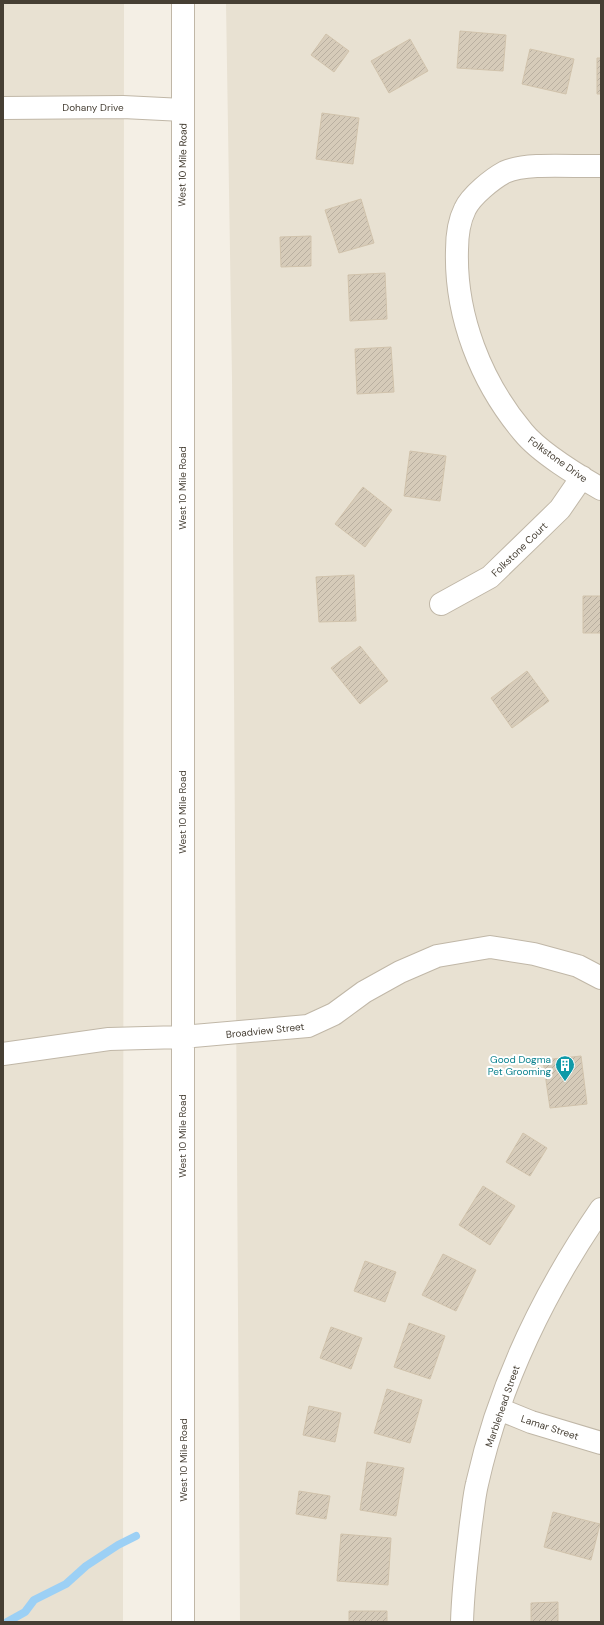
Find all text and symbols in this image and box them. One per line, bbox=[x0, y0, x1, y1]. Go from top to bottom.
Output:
street label: Dohany Drive bbox=[62, 101, 124, 114]
street label: West 10 Mile Road bbox=[175, 123, 190, 207]
street label: Folkstone Drive bbox=[525, 433, 590, 486]
street label: West 10 Mile Road bbox=[176, 446, 189, 530]
street label: Folkstone Court bbox=[489, 519, 550, 579]
street label: West 10 Mile Road bbox=[176, 770, 189, 854]
street label: Broadview Street bbox=[225, 1020, 305, 1041]
place label: Good Dogma Pet Grooming bbox=[488, 1053, 551, 1078]
building icon: Good Dogma Pet Grooming bbox=[554, 1054, 576, 1082]
street label: West 10 Mile Road bbox=[176, 1094, 189, 1178]
street label: Marblehead Street bbox=[482, 1363, 523, 1449]
street label: Lamar Street bbox=[519, 1412, 580, 1443]
street label: West 10 Mile Road bbox=[177, 1418, 190, 1502]

